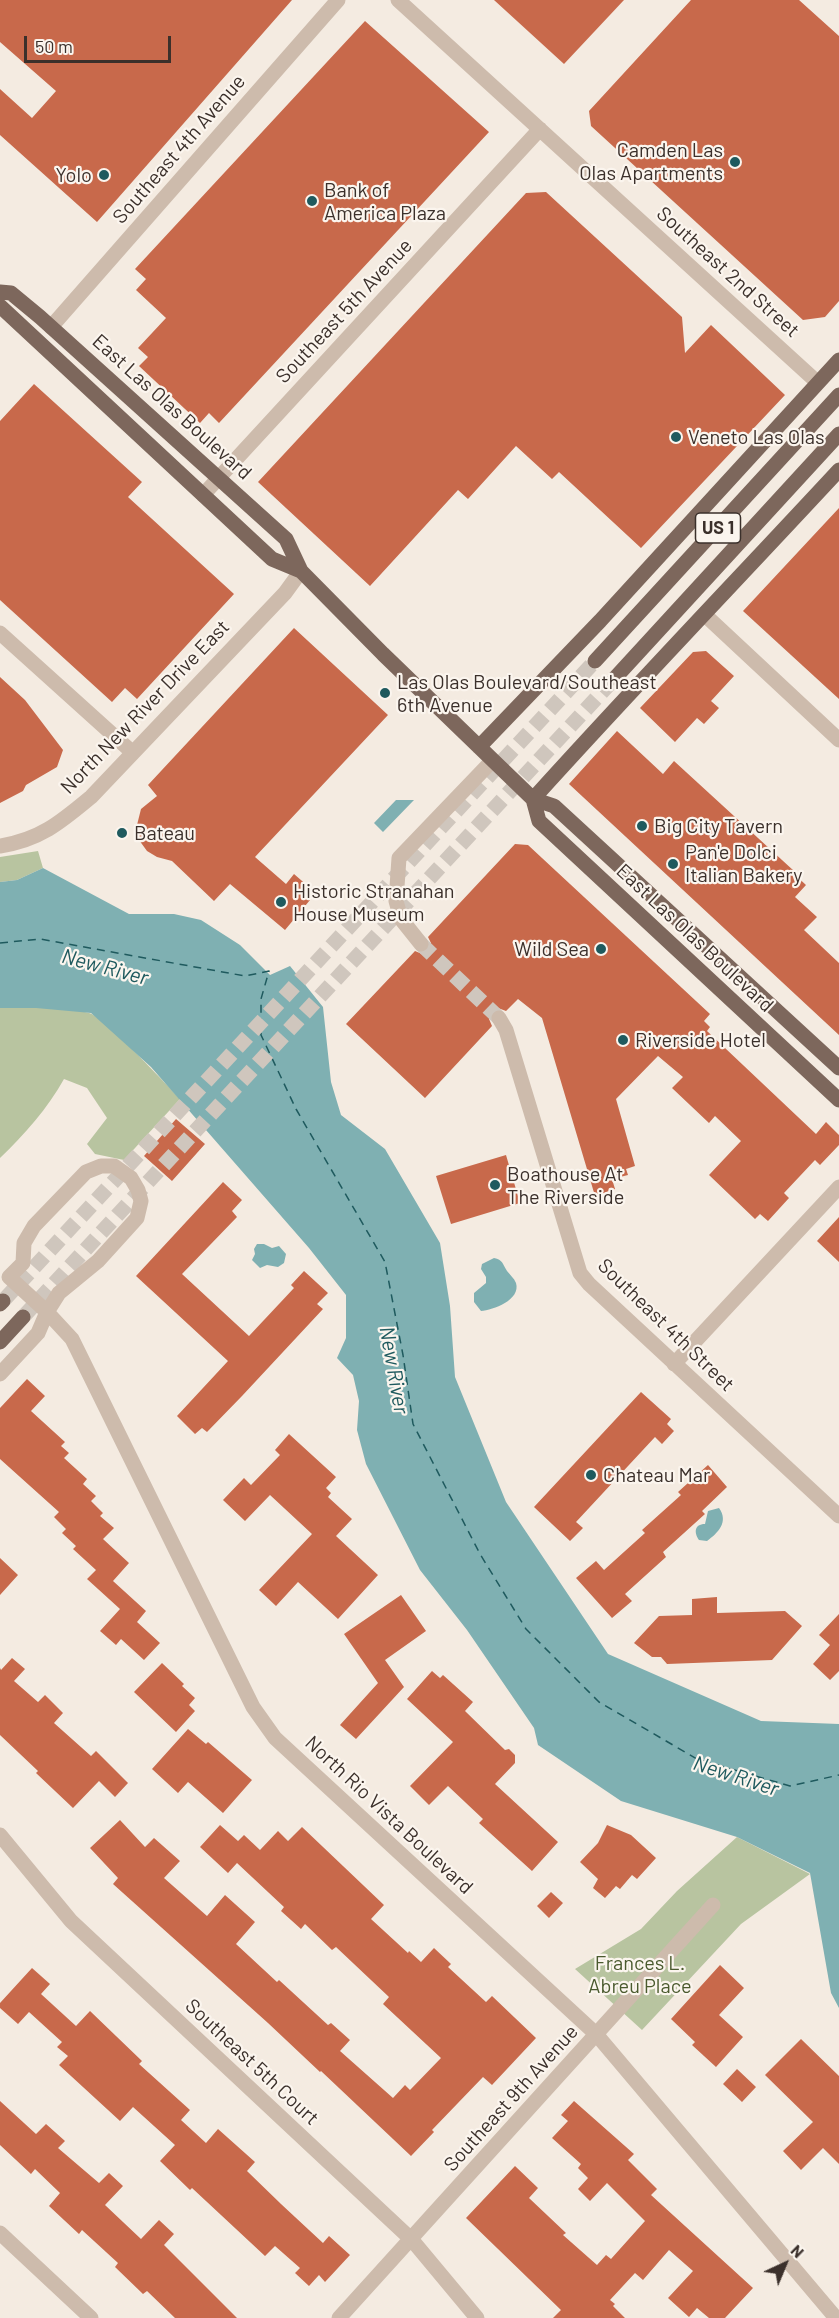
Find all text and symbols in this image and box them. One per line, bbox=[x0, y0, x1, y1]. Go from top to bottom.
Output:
scale bar bbox=[27, 24, 174, 62]
text: 50 m bbox=[35, 35, 73, 57]
street label: Southeast 4th Avenue bbox=[108, 70, 250, 228]
place label: Camden Las Olas Apartments bbox=[579, 138, 723, 185]
marker: Camden Las Olas Apartments bbox=[728, 155, 742, 169]
place label: Yolo bbox=[56, 163, 92, 187]
marker: Yolo bbox=[97, 168, 111, 182]
place label: Bank of America Plaza bbox=[324, 178, 446, 225]
marker: Bank of America Plaza bbox=[305, 194, 319, 208]
street label: Southeast 2nd Street bbox=[652, 202, 804, 342]
street label: Southeast 5th Avenue bbox=[271, 234, 417, 388]
street label: East Las Olas Boulevard bbox=[87, 329, 257, 485]
place label: Veneto Las Olas bbox=[688, 425, 825, 449]
marker: Veneto Las Olas bbox=[669, 430, 683, 444]
road number: US 1 bbox=[696, 513, 740, 543]
street label: North New River Drive East bbox=[56, 615, 234, 799]
place label: Las Olas Boulevard/Southeast 6th Avenue bbox=[397, 670, 657, 717]
marker: Las Olas Boulevard/Southeast 6th Avenue bbox=[378, 686, 392, 700]
place label: Big City Tavern bbox=[654, 814, 783, 838]
marker: Big City Tavern bbox=[635, 819, 649, 833]
place label: Bateau bbox=[134, 821, 195, 845]
marker: Bateau bbox=[115, 826, 129, 840]
place label: Pan'e Dolci Italian Bakery bbox=[685, 840, 802, 887]
marker: Pan'e Dolci Italian Bakery bbox=[666, 857, 680, 871]
street label: East Las Olas Boulevard bbox=[611, 859, 779, 1017]
place label: Historic Stranahan House Museum bbox=[293, 879, 455, 926]
marker: Historic Stranahan House Museum bbox=[274, 895, 288, 909]
place label: Wild Sea bbox=[514, 937, 589, 961]
marker: Wild Sea bbox=[594, 942, 608, 956]
water label: New River bbox=[59, 943, 151, 991]
place label: Riverside Hotel bbox=[635, 1028, 766, 1052]
marker: Riverside Hotel bbox=[616, 1033, 630, 1047]
place label: Boathouse At The Riverside bbox=[507, 1162, 624, 1209]
marker: Boathouse At The Riverside bbox=[488, 1178, 502, 1192]
street label: Southeast 4th Street bbox=[593, 1254, 739, 1396]
water label: New River bbox=[374, 1324, 414, 1416]
place label: Chateau Mar bbox=[603, 1463, 710, 1487]
marker: Chateau Mar bbox=[584, 1468, 598, 1482]
street label: North Rio Vista Boulevard bbox=[300, 1731, 478, 1899]
water label: New River bbox=[690, 1750, 782, 1802]
park label: Frances L. Abreu Place bbox=[588, 1951, 692, 1998]
street label: Southeast 5th Court bbox=[180, 1994, 324, 2130]
street label: Southeast 9th Avenue bbox=[439, 2020, 583, 2176]
north arrow bbox=[755, 2234, 815, 2294]
text: N bbox=[787, 2240, 808, 2261]

